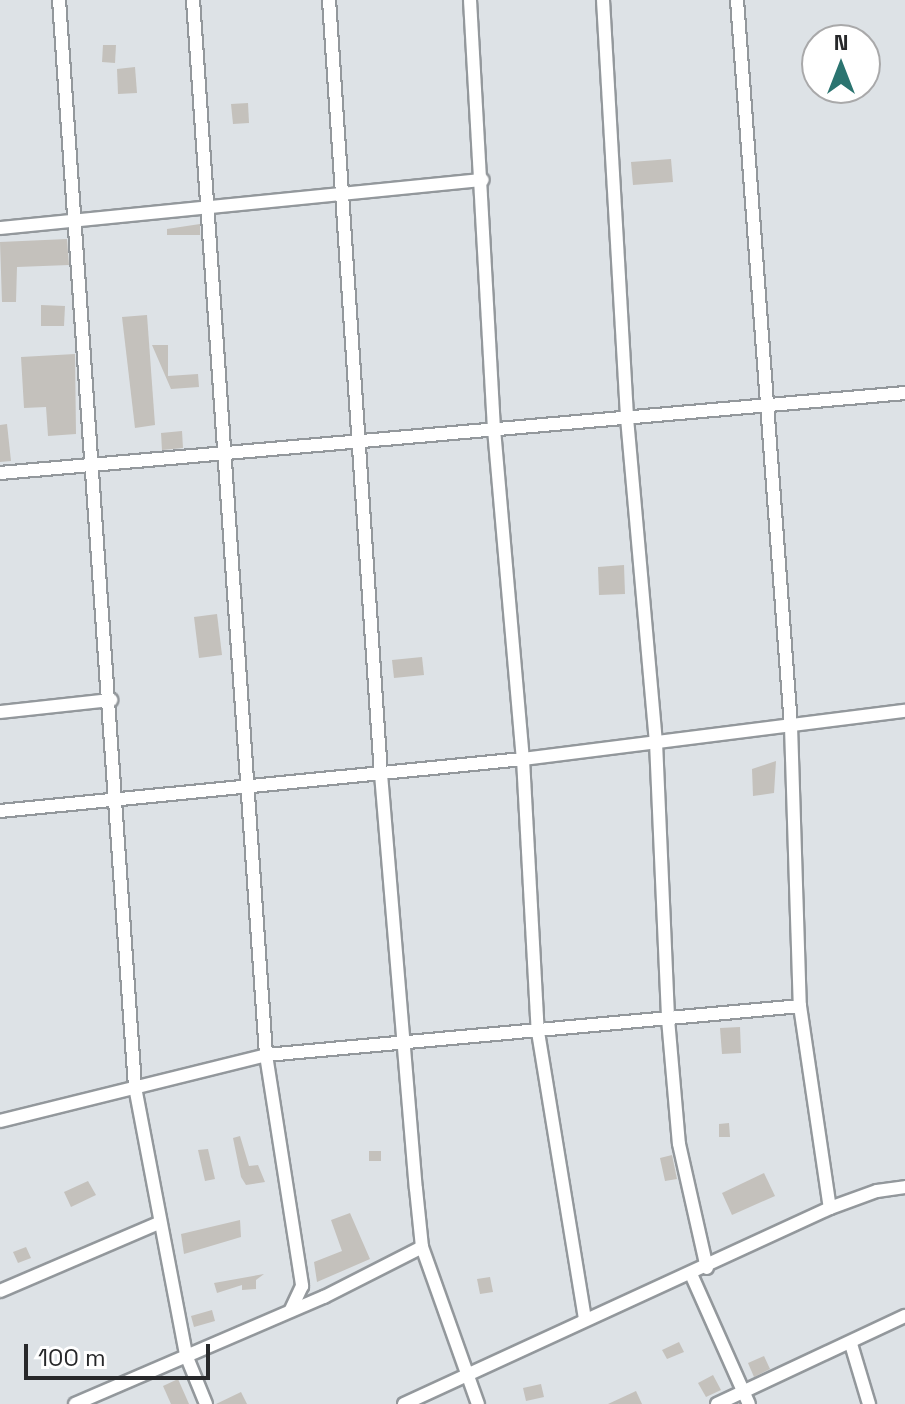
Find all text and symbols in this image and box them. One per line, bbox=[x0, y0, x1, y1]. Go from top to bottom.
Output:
north arrow bbox=[801, 24, 881, 104]
text: N bbox=[834, 28, 848, 56]
scale bar bbox=[28, 1328, 214, 1378]
text: 100 m bbox=[38, 1342, 106, 1373]

